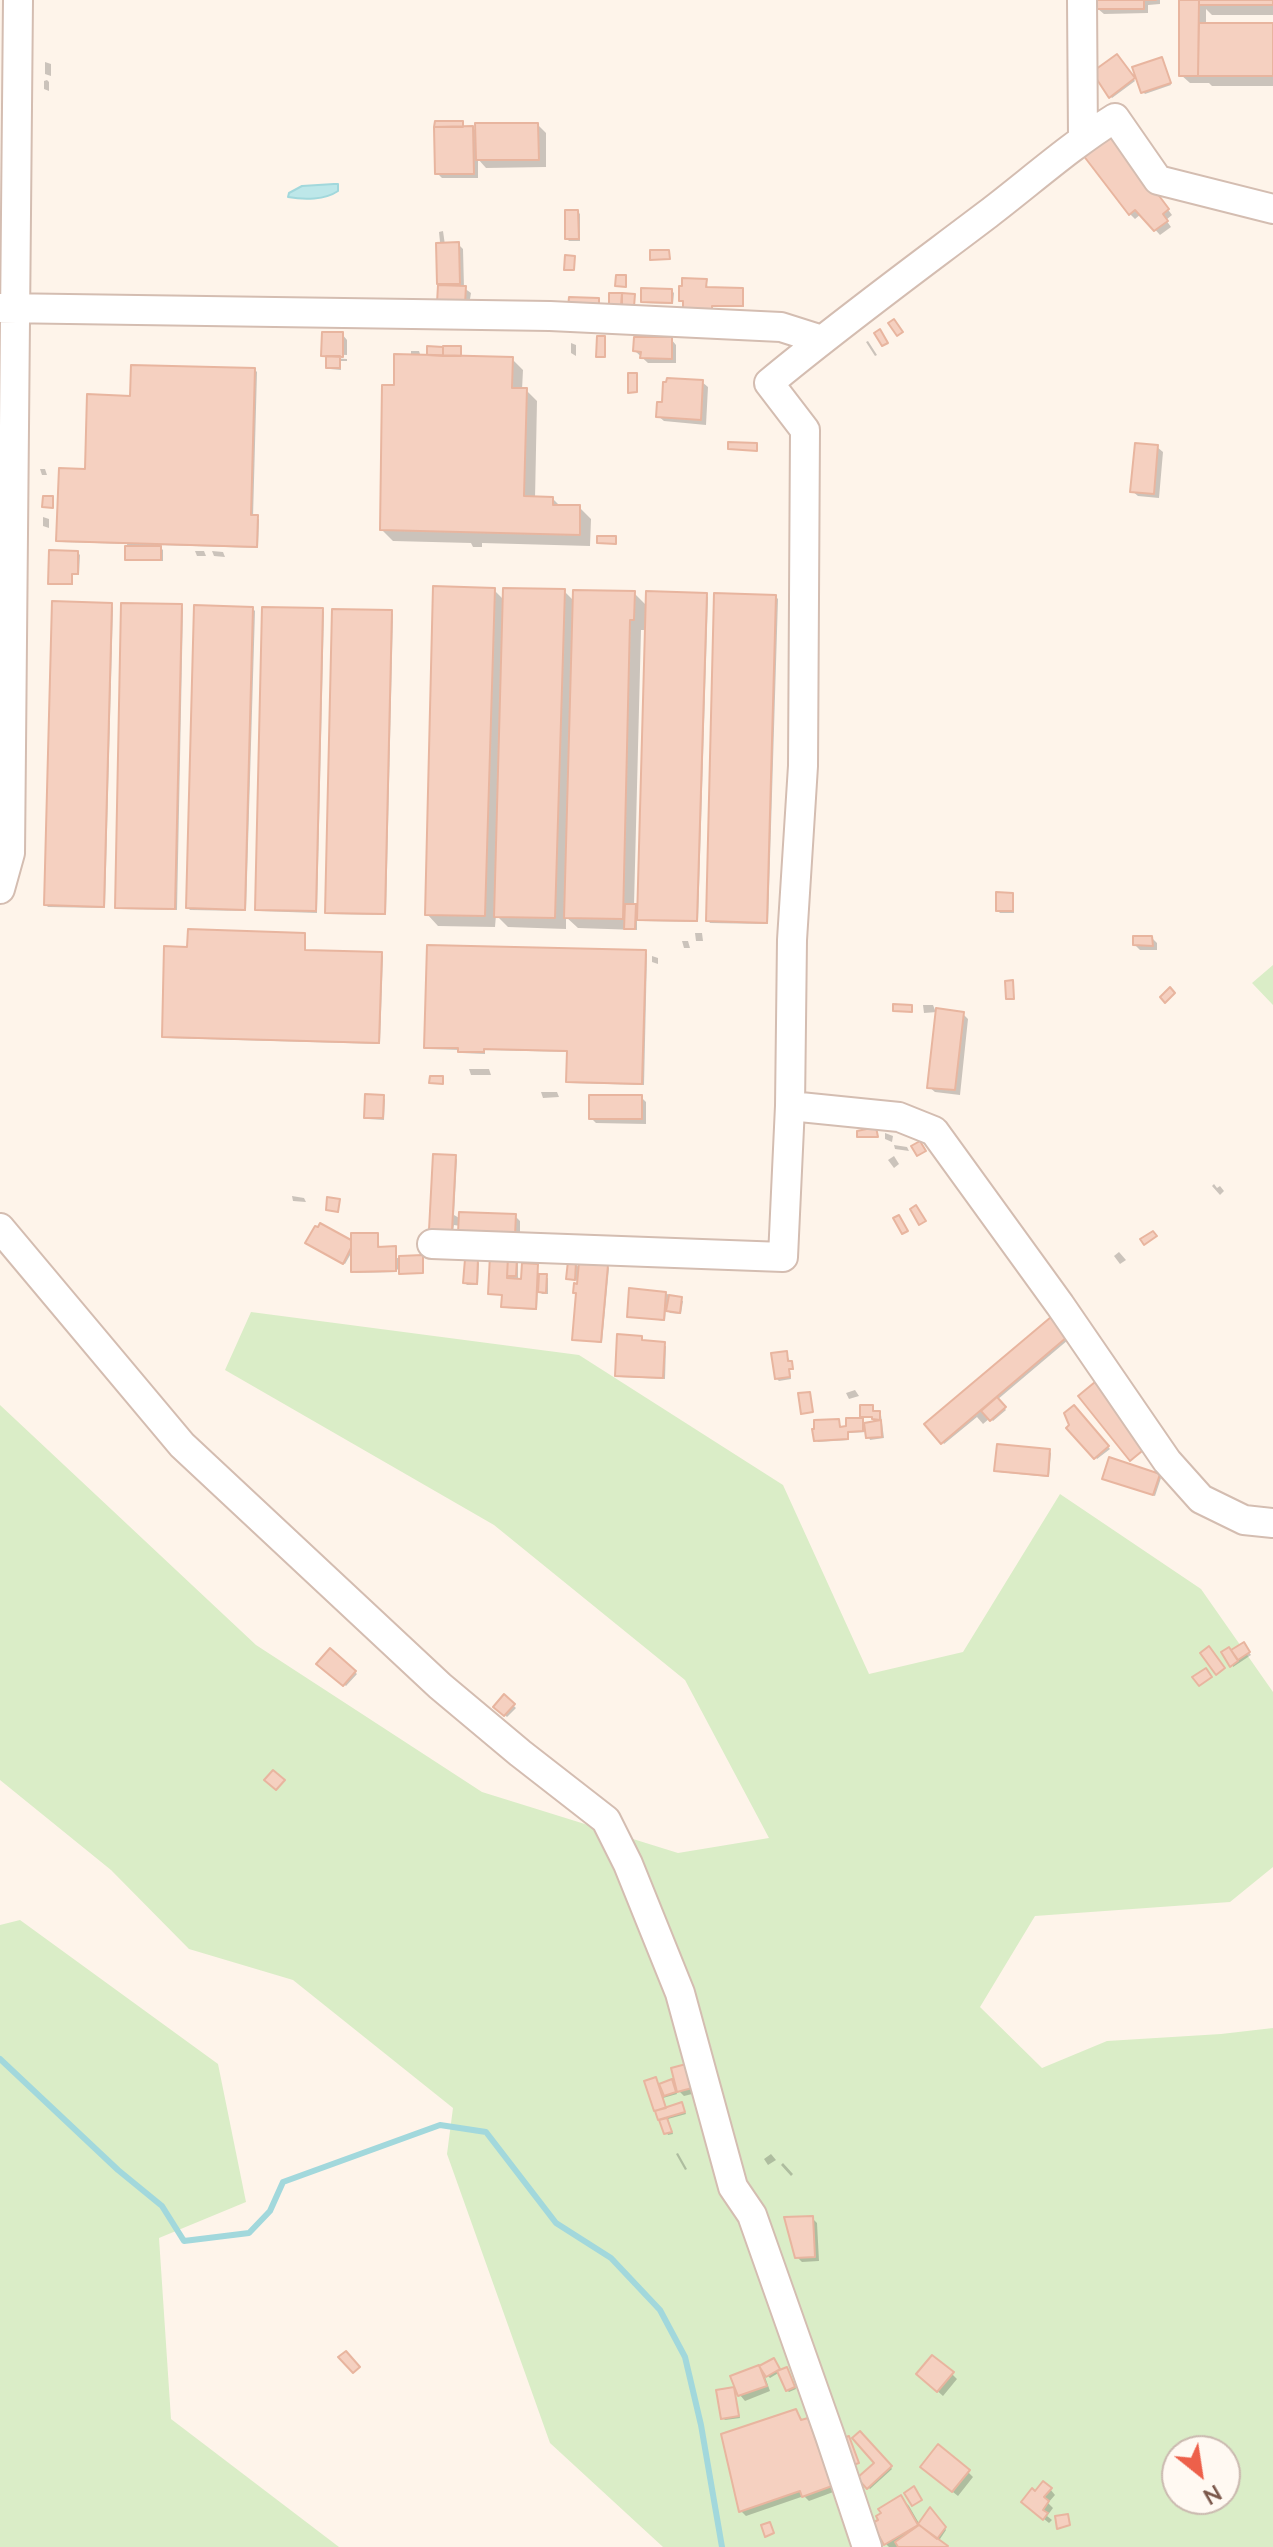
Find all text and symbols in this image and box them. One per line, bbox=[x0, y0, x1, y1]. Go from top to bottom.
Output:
north arrow bbox=[1161, 2435, 1241, 2515]
text: N bbox=[1197, 2477, 1227, 2511]

